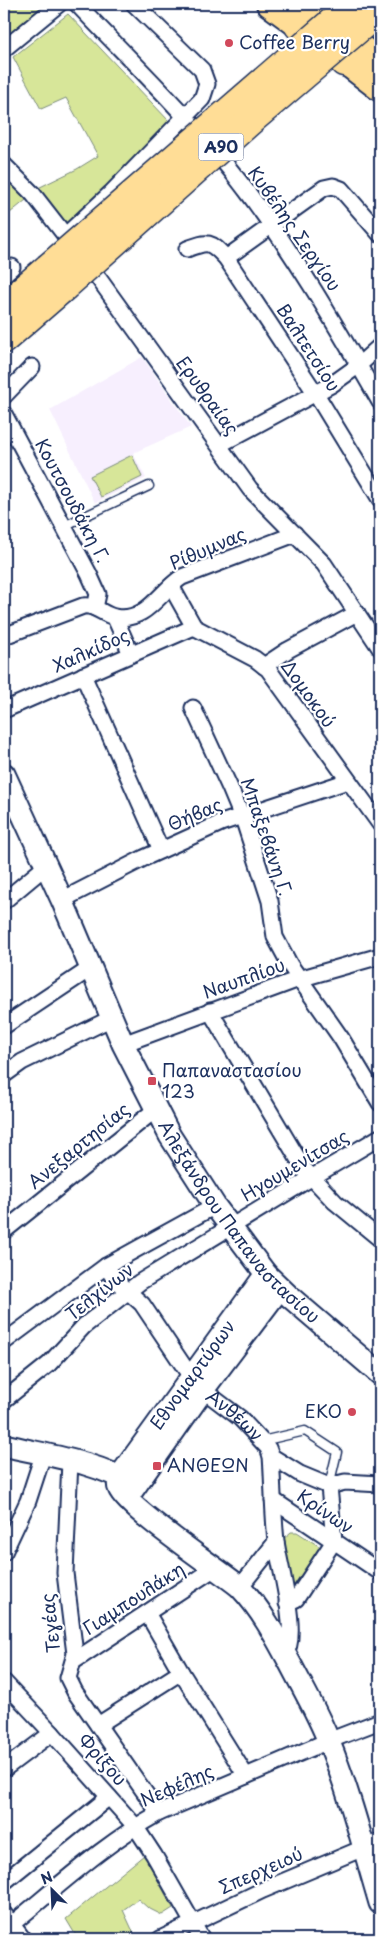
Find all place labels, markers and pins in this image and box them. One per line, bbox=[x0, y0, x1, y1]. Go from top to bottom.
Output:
place label: Coffee Berry bbox=[239, 28, 350, 55]
marker: Coffee Berry bbox=[223, 37, 235, 49]
place label: Παπαναστασίου 123 bbox=[162, 1056, 302, 1104]
marker: Παπαναστασίου 123 bbox=[146, 1075, 158, 1087]
place label: EKO bbox=[305, 1397, 342, 1424]
marker: EKO bbox=[346, 1406, 358, 1418]
place label: ΑΝΘΕΩΝ bbox=[167, 1451, 249, 1478]
marker: ΑΝΘΕΩΝ bbox=[151, 1460, 163, 1472]

